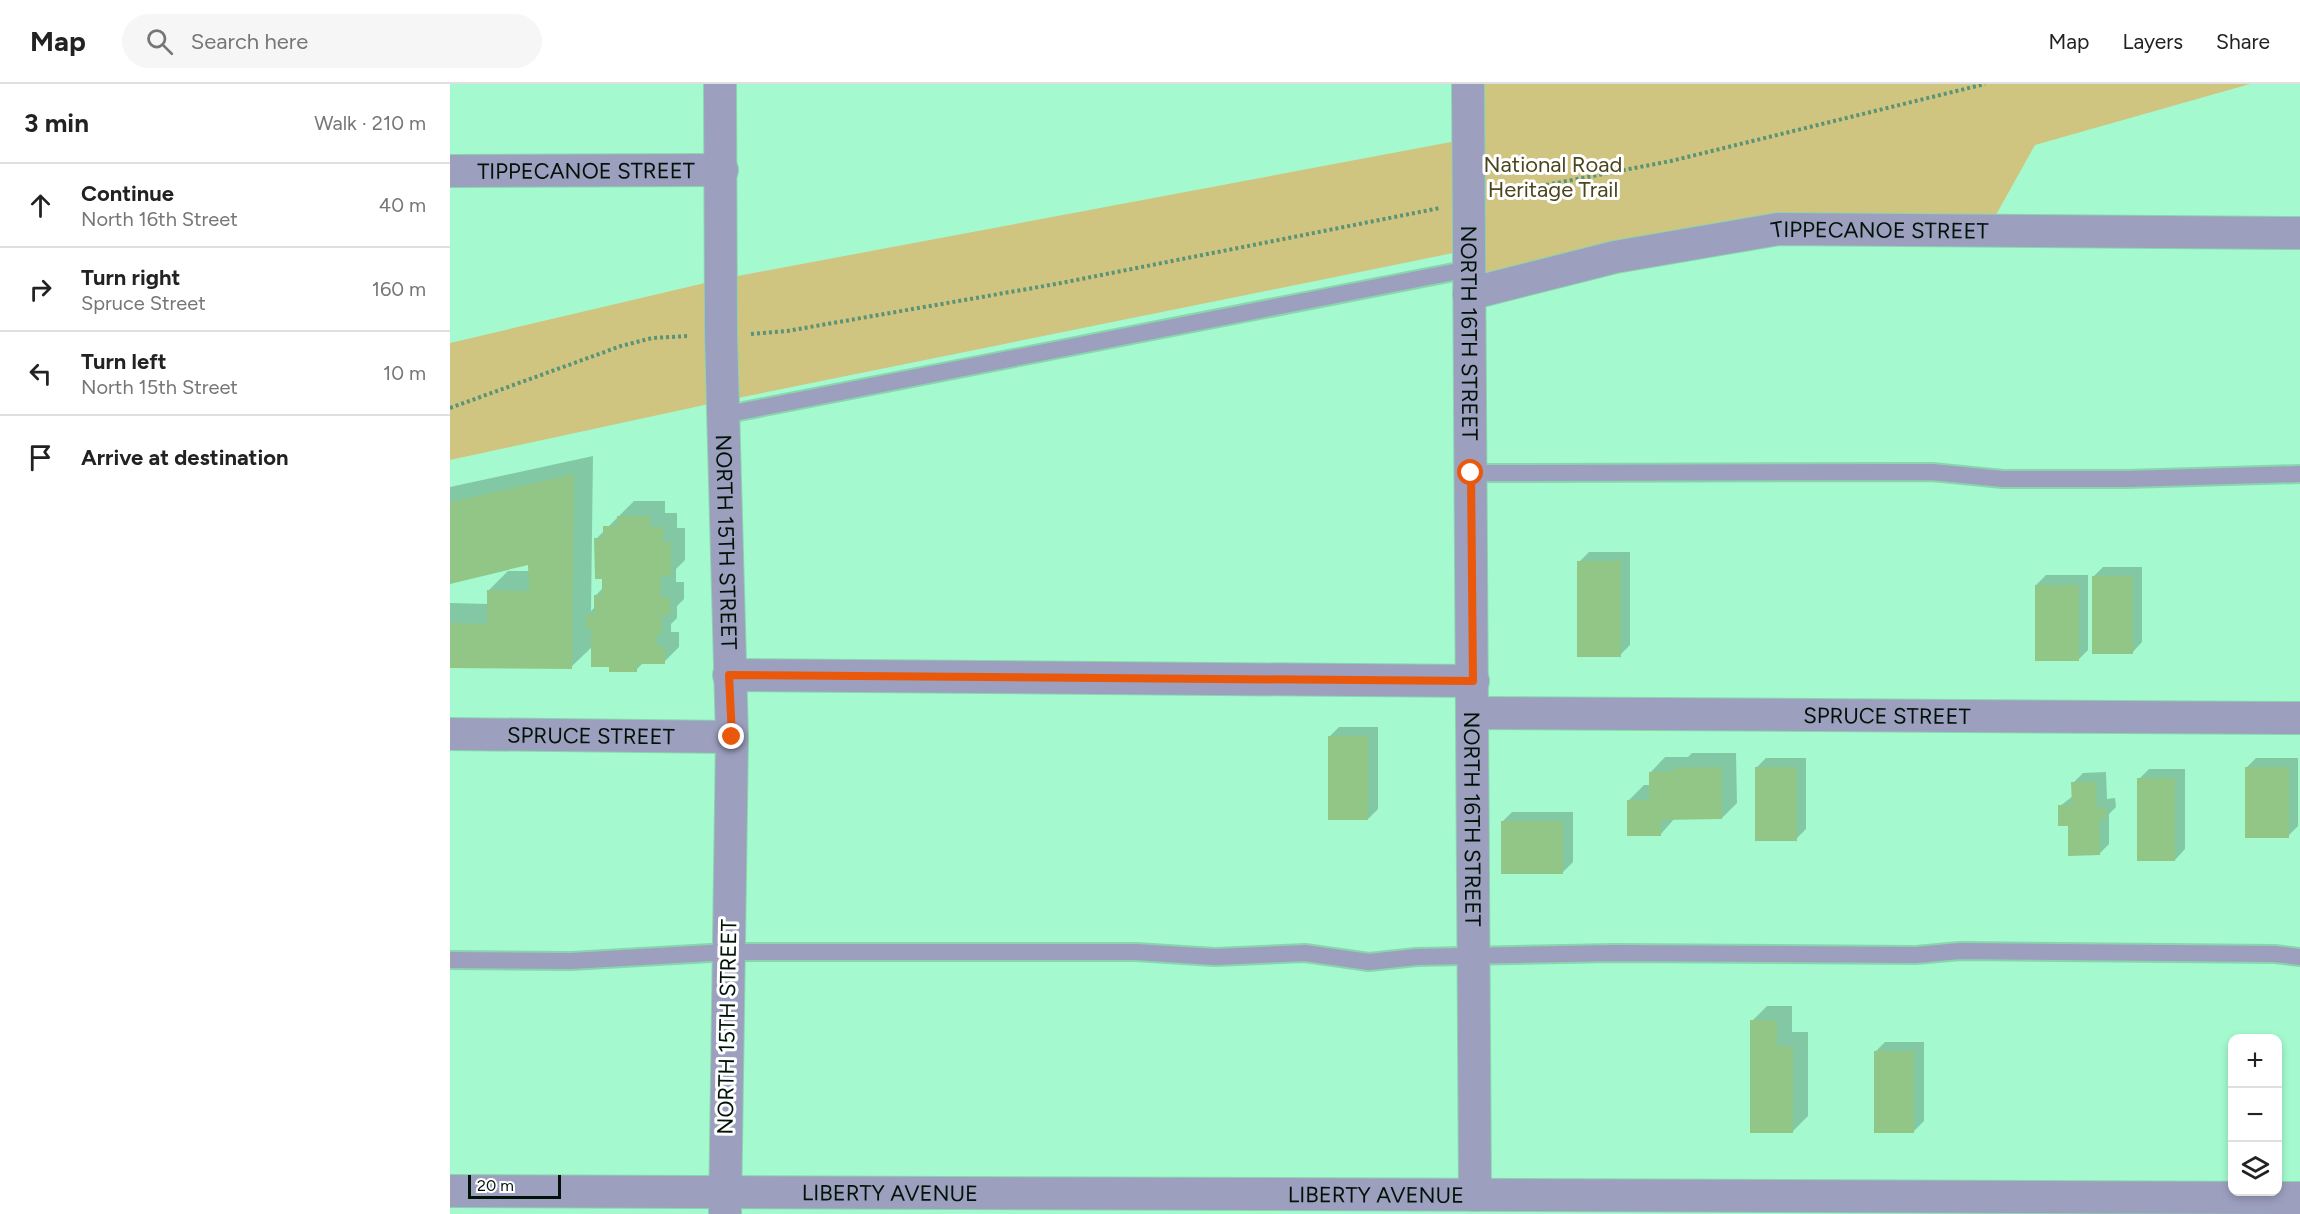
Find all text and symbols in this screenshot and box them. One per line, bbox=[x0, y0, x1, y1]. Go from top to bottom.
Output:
search box bbox=[122, 14, 542, 68]
text: Map bbox=[30, 24, 86, 58]
icon: search bbox=[143, 25, 176, 58]
text: Search here bbox=[191, 28, 308, 55]
text: Map bbox=[2049, 29, 2089, 54]
text: Layers bbox=[2122, 29, 2183, 54]
text: Share bbox=[2216, 29, 2270, 54]
text: 3 min bbox=[24, 107, 89, 139]
text: Walk · 210 m bbox=[314, 111, 426, 135]
park label: National Road Heritage Trail bbox=[1484, 151, 1622, 203]
street label: TIPPECANOE STREET bbox=[477, 157, 695, 184]
text: Continue bbox=[81, 180, 174, 207]
icon: ahead bbox=[24, 189, 57, 222]
text: 40 m bbox=[379, 193, 426, 217]
text: North 16th Street bbox=[81, 207, 238, 231]
street label: TIPPECANOE STREET bbox=[1769, 215, 1989, 244]
street label: NORTH 16TH STREET bbox=[1455, 225, 1484, 441]
text: Turn right bbox=[81, 264, 180, 291]
icon: right bbox=[24, 273, 57, 306]
text: 160 m bbox=[372, 277, 426, 301]
text: Spruce Street bbox=[81, 291, 206, 315]
text: Turn left bbox=[81, 348, 167, 375]
icon: left bbox=[24, 357, 57, 390]
text: 10 m bbox=[383, 361, 426, 385]
text: North 15th Street bbox=[81, 375, 238, 399]
street label: NORTH 15TH STREET bbox=[710, 434, 743, 650]
icon: arrive bbox=[24, 441, 57, 474]
text: Arrive at destination bbox=[81, 444, 289, 471]
route start bbox=[1457, 459, 1483, 485]
street label: SPRUCE STREET bbox=[1803, 701, 1971, 730]
street label: NORTH 16TH STREET bbox=[1458, 711, 1487, 927]
street label: SPRUCE STREET bbox=[507, 721, 675, 750]
route end bbox=[718, 723, 744, 749]
street label: NORTH 15TH STREET bbox=[712, 919, 742, 1135]
map controls bbox=[2228, 1034, 2282, 1196]
button: + bbox=[2228, 1034, 2282, 1088]
button: − bbox=[2228, 1088, 2282, 1142]
button: layers bbox=[2228, 1142, 2282, 1196]
scale bar bbox=[468, 1172, 561, 1200]
text: 20 m bbox=[477, 1176, 514, 1195]
street label: LIBERTY AVENUE bbox=[802, 1179, 978, 1206]
street label: LIBERTY AVENUE bbox=[1288, 1181, 1464, 1208]

